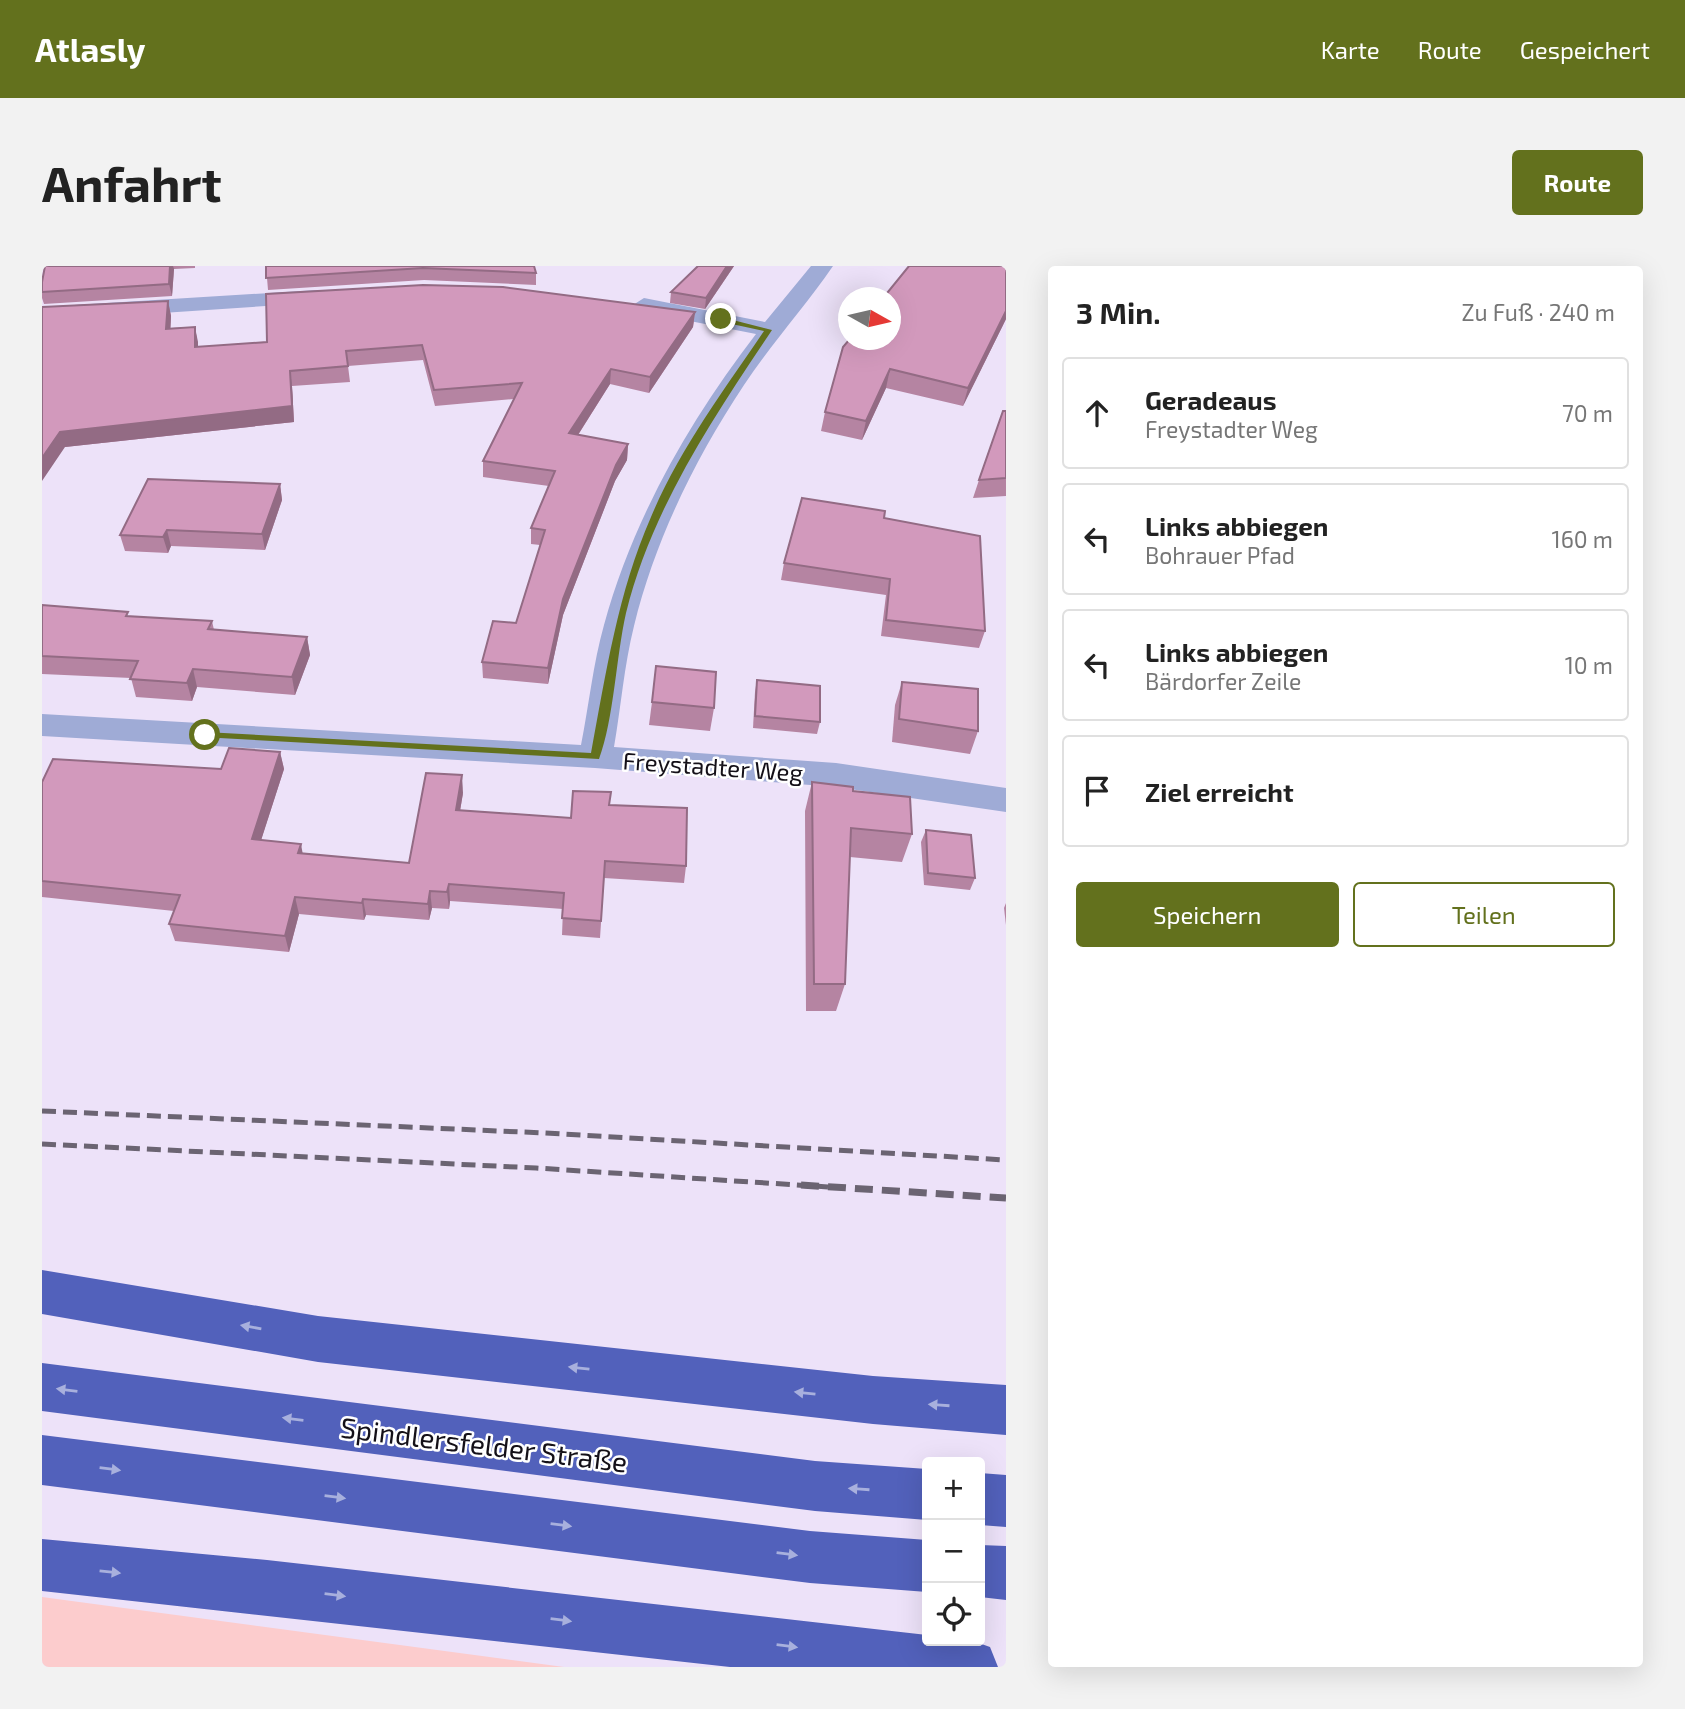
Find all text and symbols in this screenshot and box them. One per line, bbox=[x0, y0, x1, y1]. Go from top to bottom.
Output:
text: Atlasly bbox=[35, 29, 145, 69]
text: Karte bbox=[1321, 35, 1380, 64]
text: Route bbox=[1418, 35, 1482, 64]
text: Gespeichert bbox=[1520, 35, 1650, 64]
button: Route bbox=[1512, 150, 1643, 215]
text: Anfahrt bbox=[42, 153, 222, 212]
north arrow bbox=[838, 287, 901, 350]
text: 3 Min. bbox=[1076, 294, 1161, 330]
text: Zu Fuß · 240 m bbox=[1462, 298, 1615, 326]
route end bbox=[705, 303, 736, 334]
text: Geradeaus bbox=[1145, 384, 1277, 415]
icon: ahead bbox=[1078, 394, 1116, 432]
text: 70 m bbox=[1562, 399, 1613, 427]
text: Freystadter Weg bbox=[1145, 415, 1318, 443]
text: Links abbiegen bbox=[1145, 510, 1329, 541]
icon: left bbox=[1078, 520, 1116, 558]
text: 160 m bbox=[1552, 525, 1613, 553]
text: Bohrauer Pfad bbox=[1145, 541, 1295, 569]
text: Links abbiegen bbox=[1145, 636, 1329, 667]
icon: left bbox=[1078, 646, 1116, 684]
text: 10 m bbox=[1565, 651, 1613, 679]
text: Bärdorfer Zeile bbox=[1145, 667, 1301, 695]
route start bbox=[189, 719, 220, 750]
street label: Freystadter Weg bbox=[622, 745, 804, 787]
icon: arrive bbox=[1078, 772, 1116, 810]
text: Ziel erreicht bbox=[1145, 776, 1294, 807]
button: Speichern bbox=[1076, 882, 1339, 947]
button: Teilen bbox=[1353, 882, 1615, 947]
one-way arrow bbox=[240, 1321, 262, 1332]
one-way arrow bbox=[568, 1362, 590, 1373]
one-way arrow bbox=[56, 1385, 78, 1396]
one-way arrow bbox=[794, 1387, 816, 1398]
one-way arrow bbox=[928, 1399, 950, 1410]
street label: Spindlersfelder Straße bbox=[339, 1410, 629, 1478]
one-way arrow bbox=[282, 1414, 304, 1425]
map controls bbox=[922, 1457, 985, 1646]
button: + bbox=[922, 1457, 985, 1520]
one-way arrow bbox=[99, 1463, 121, 1474]
one-way arrow bbox=[848, 1483, 870, 1494]
one-way arrow bbox=[325, 1492, 347, 1503]
one-way arrow bbox=[550, 1520, 572, 1531]
button: − bbox=[922, 1520, 985, 1583]
one-way arrow bbox=[776, 1548, 798, 1559]
one-way arrow bbox=[99, 1567, 121, 1578]
button: locate bbox=[922, 1583, 985, 1646]
one-way arrow bbox=[324, 1589, 346, 1600]
one-way arrow bbox=[550, 1615, 572, 1626]
one-way arrow bbox=[777, 1641, 799, 1652]

